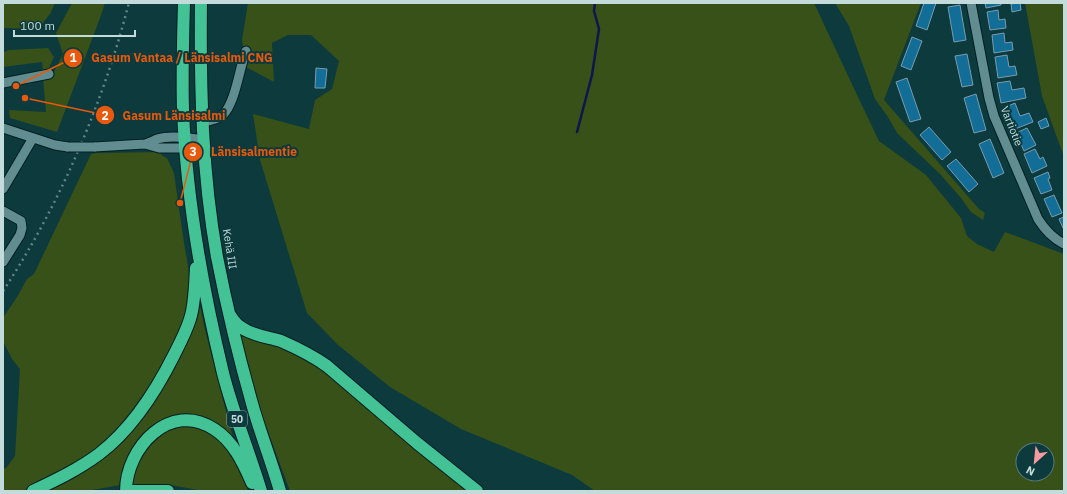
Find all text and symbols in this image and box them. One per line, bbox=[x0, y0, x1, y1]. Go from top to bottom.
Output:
scale bar bbox=[14, 12, 135, 38]
text: 100 m bbox=[20, 18, 55, 33]
callout: Gasum Vantaa / Länsisalmi CNG bbox=[63, 46, 281, 70]
text: 1 bbox=[69, 50, 77, 65]
text: Gasum Vantaa / Länsisalmi CNG bbox=[91, 50, 273, 65]
callout: Gasum Länsisalmi bbox=[95, 103, 234, 127]
street label: Vartiotie bbox=[998, 104, 1026, 148]
text: 2 bbox=[101, 108, 109, 123]
text: Gasum Länsisalmi bbox=[123, 108, 225, 123]
callout: Länsisalmentie bbox=[183, 140, 304, 164]
text: 3 bbox=[189, 144, 197, 159]
text: Länsisalmentie bbox=[211, 144, 297, 159]
street label: Kehä III bbox=[220, 228, 240, 270]
road number: 50 bbox=[227, 411, 247, 427]
north arrow bbox=[1015, 442, 1055, 482]
text: N bbox=[1024, 463, 1037, 479]

